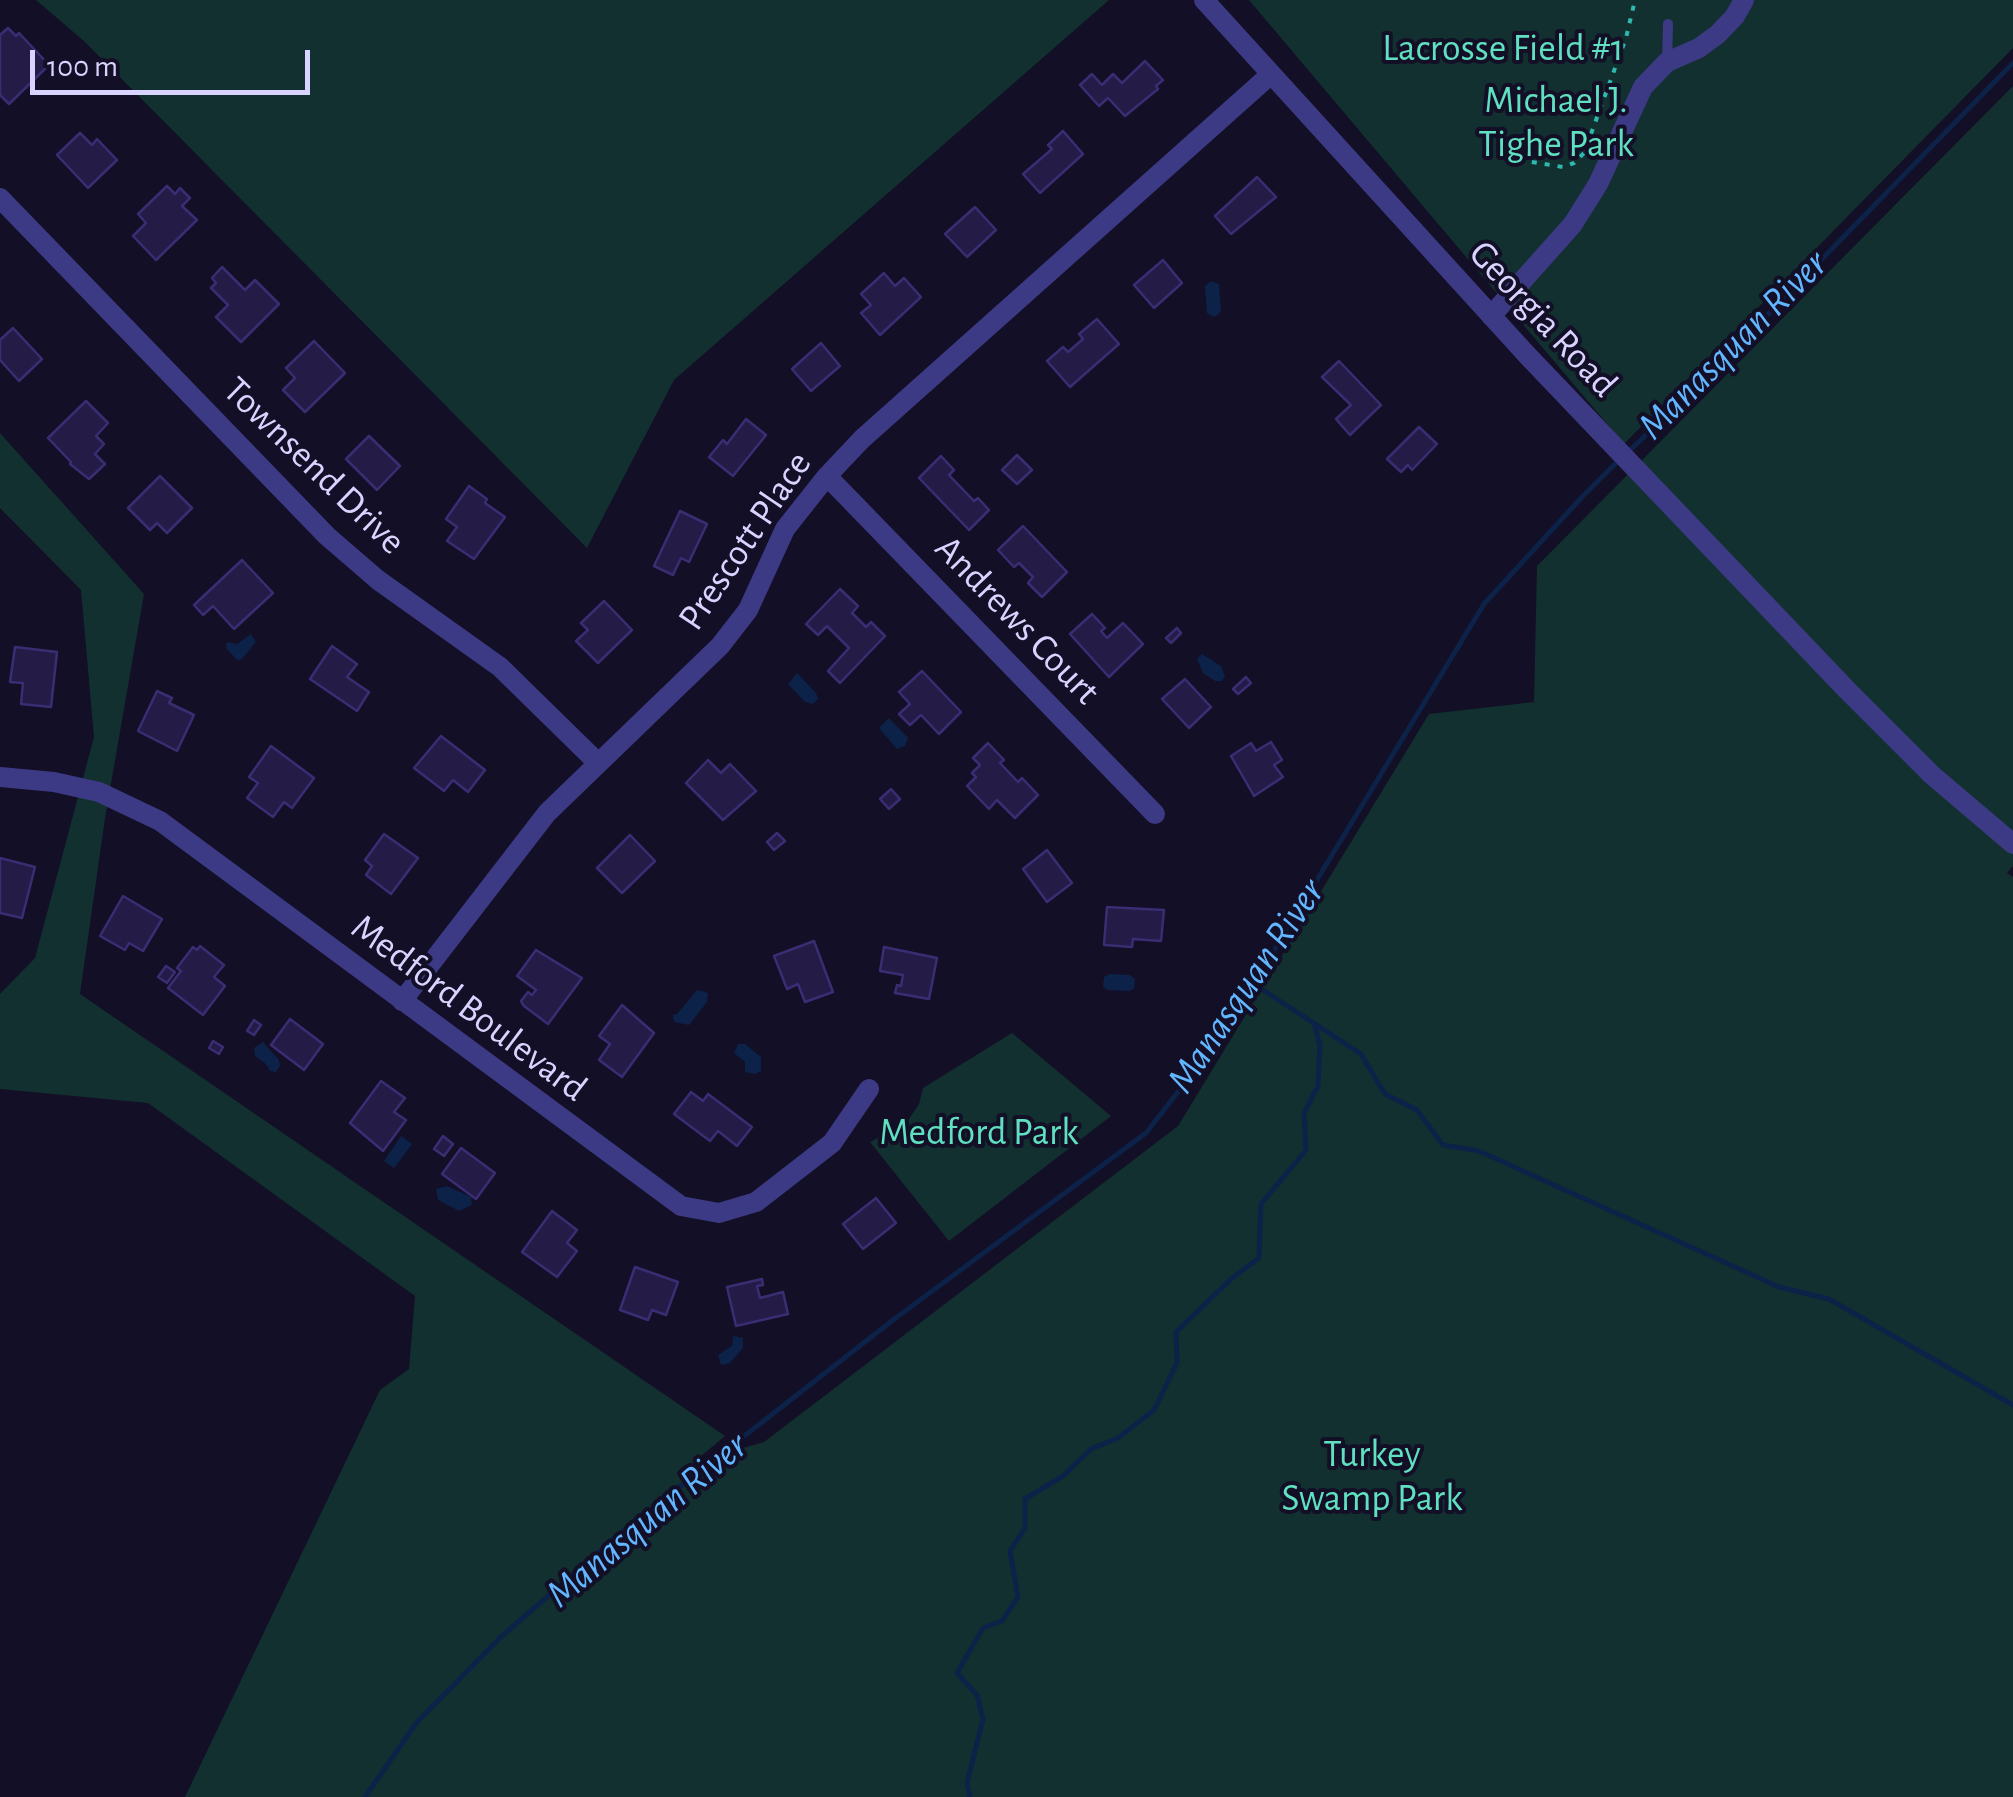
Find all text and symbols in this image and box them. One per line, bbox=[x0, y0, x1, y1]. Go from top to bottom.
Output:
park label: Lacrosse Field #1 bbox=[1382, 26, 1624, 72]
scale bar bbox=[35, 30, 315, 92]
text: 100 m bbox=[47, 52, 118, 82]
park label: Michael J. Tighe Park bbox=[1478, 78, 1634, 168]
street label: Georgia Road bbox=[1459, 231, 1627, 407]
water label: Manasquan River bbox=[1628, 240, 1838, 450]
street label: Townsend Drive bbox=[213, 368, 415, 564]
street label: Prescott Place bbox=[669, 443, 821, 639]
street label: Andrews Court bbox=[925, 526, 1109, 714]
water label: Manasquan River bbox=[1157, 870, 1335, 1102]
street label: Medford Boulevard bbox=[342, 905, 596, 1111]
park label: Medford Park bbox=[879, 1110, 1079, 1156]
water label: Manasquan River bbox=[537, 1422, 757, 1618]
park label: Turkey Swamp Park bbox=[1282, 1432, 1462, 1522]

